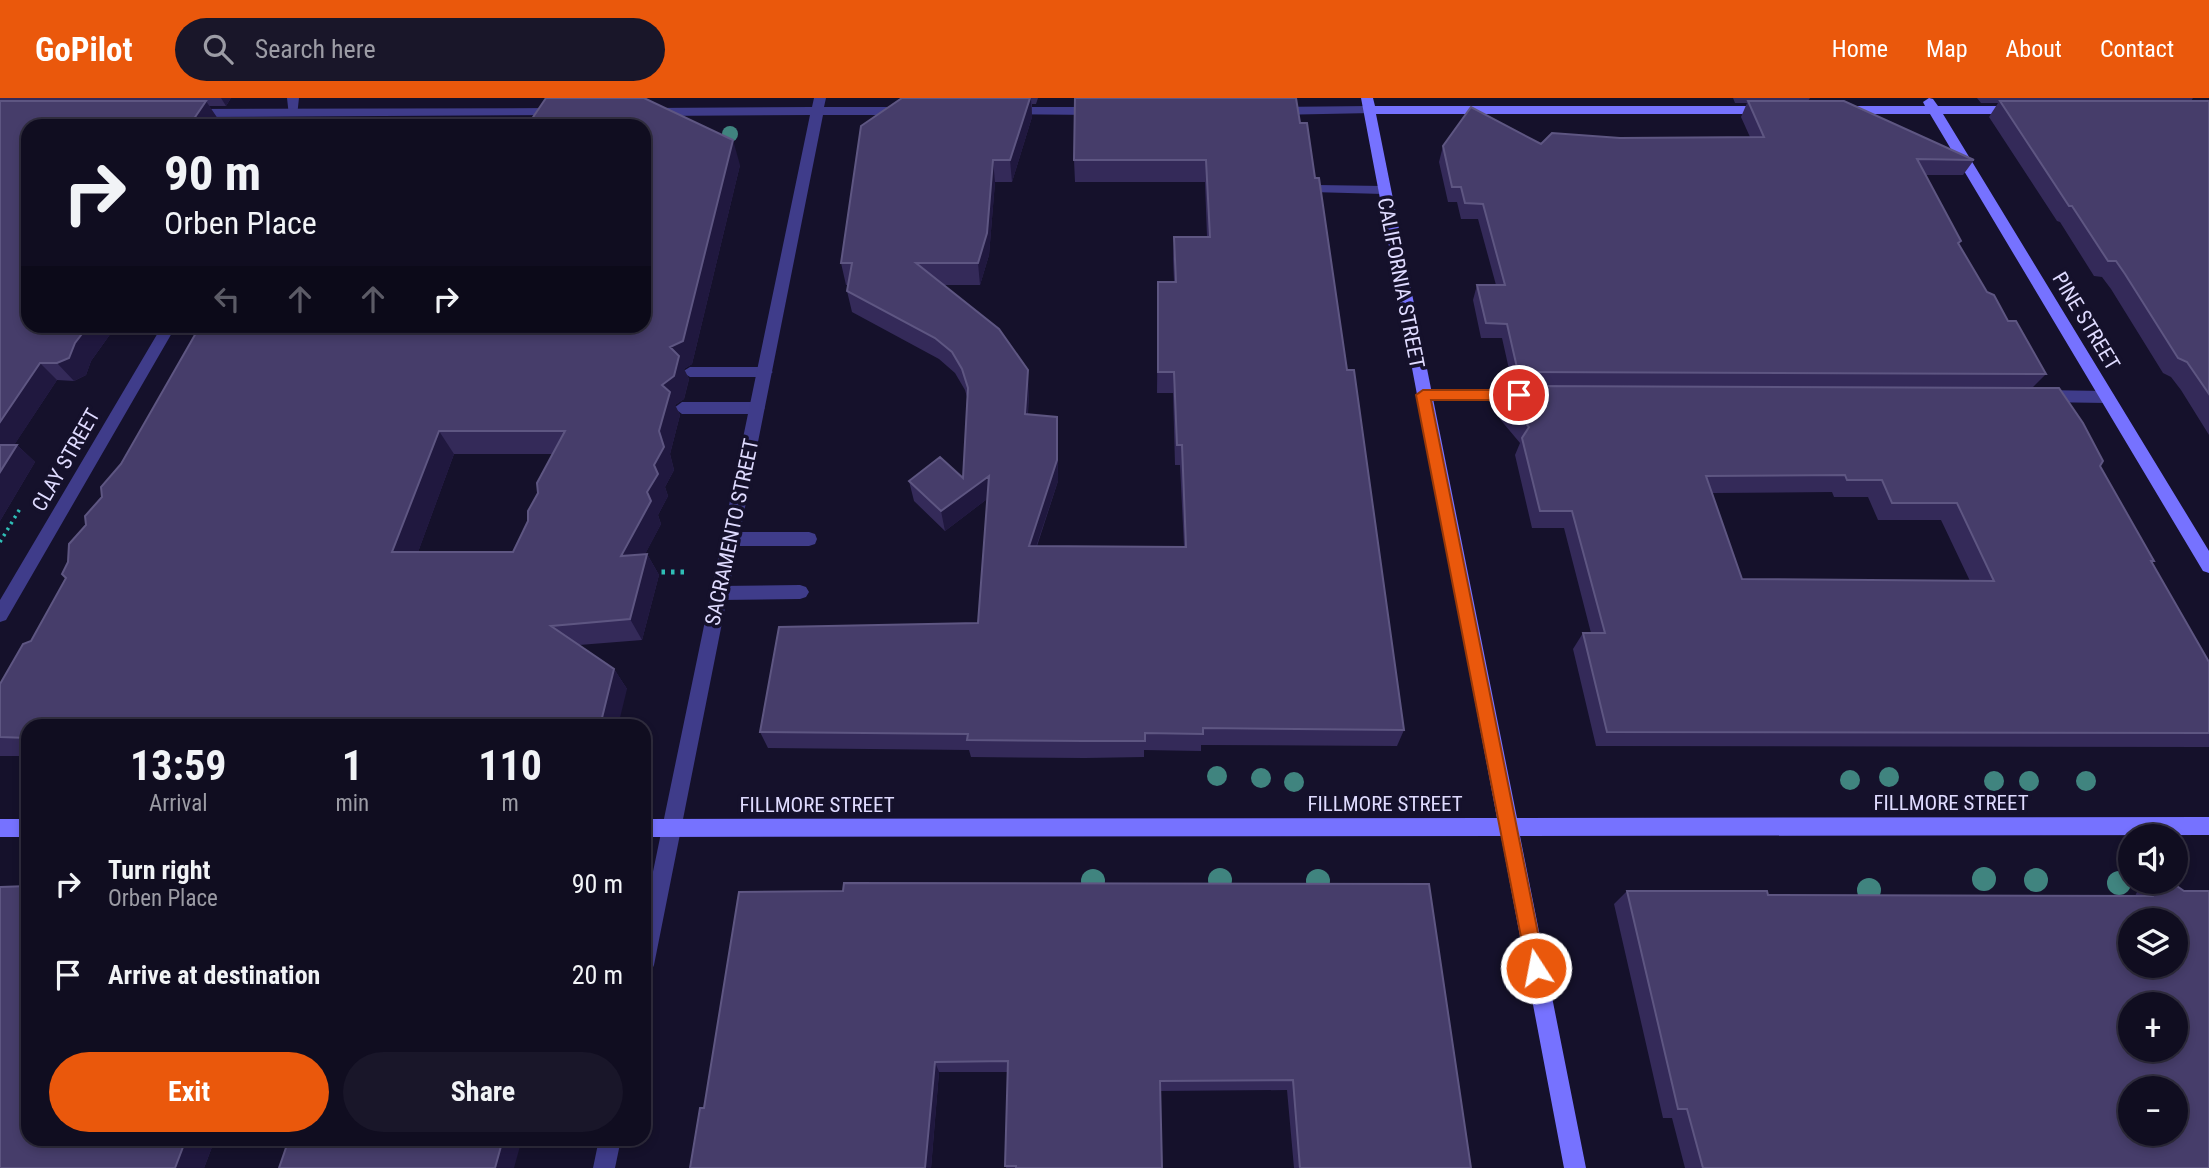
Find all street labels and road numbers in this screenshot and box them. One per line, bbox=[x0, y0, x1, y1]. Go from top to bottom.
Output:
street label: CALIFORNIA STREET bbox=[1373, 196, 1429, 370]
street label: PINE STREET bbox=[2047, 268, 2125, 374]
street label: CLAY STREET bbox=[27, 405, 105, 515]
street label: SACRAMENTO STREET bbox=[700, 436, 764, 627]
street label: FILLMORE STREET bbox=[1873, 791, 2029, 815]
street label: FILLMORE STREET bbox=[1307, 792, 1463, 816]
street label: FILLMORE STREET bbox=[739, 793, 895, 817]

